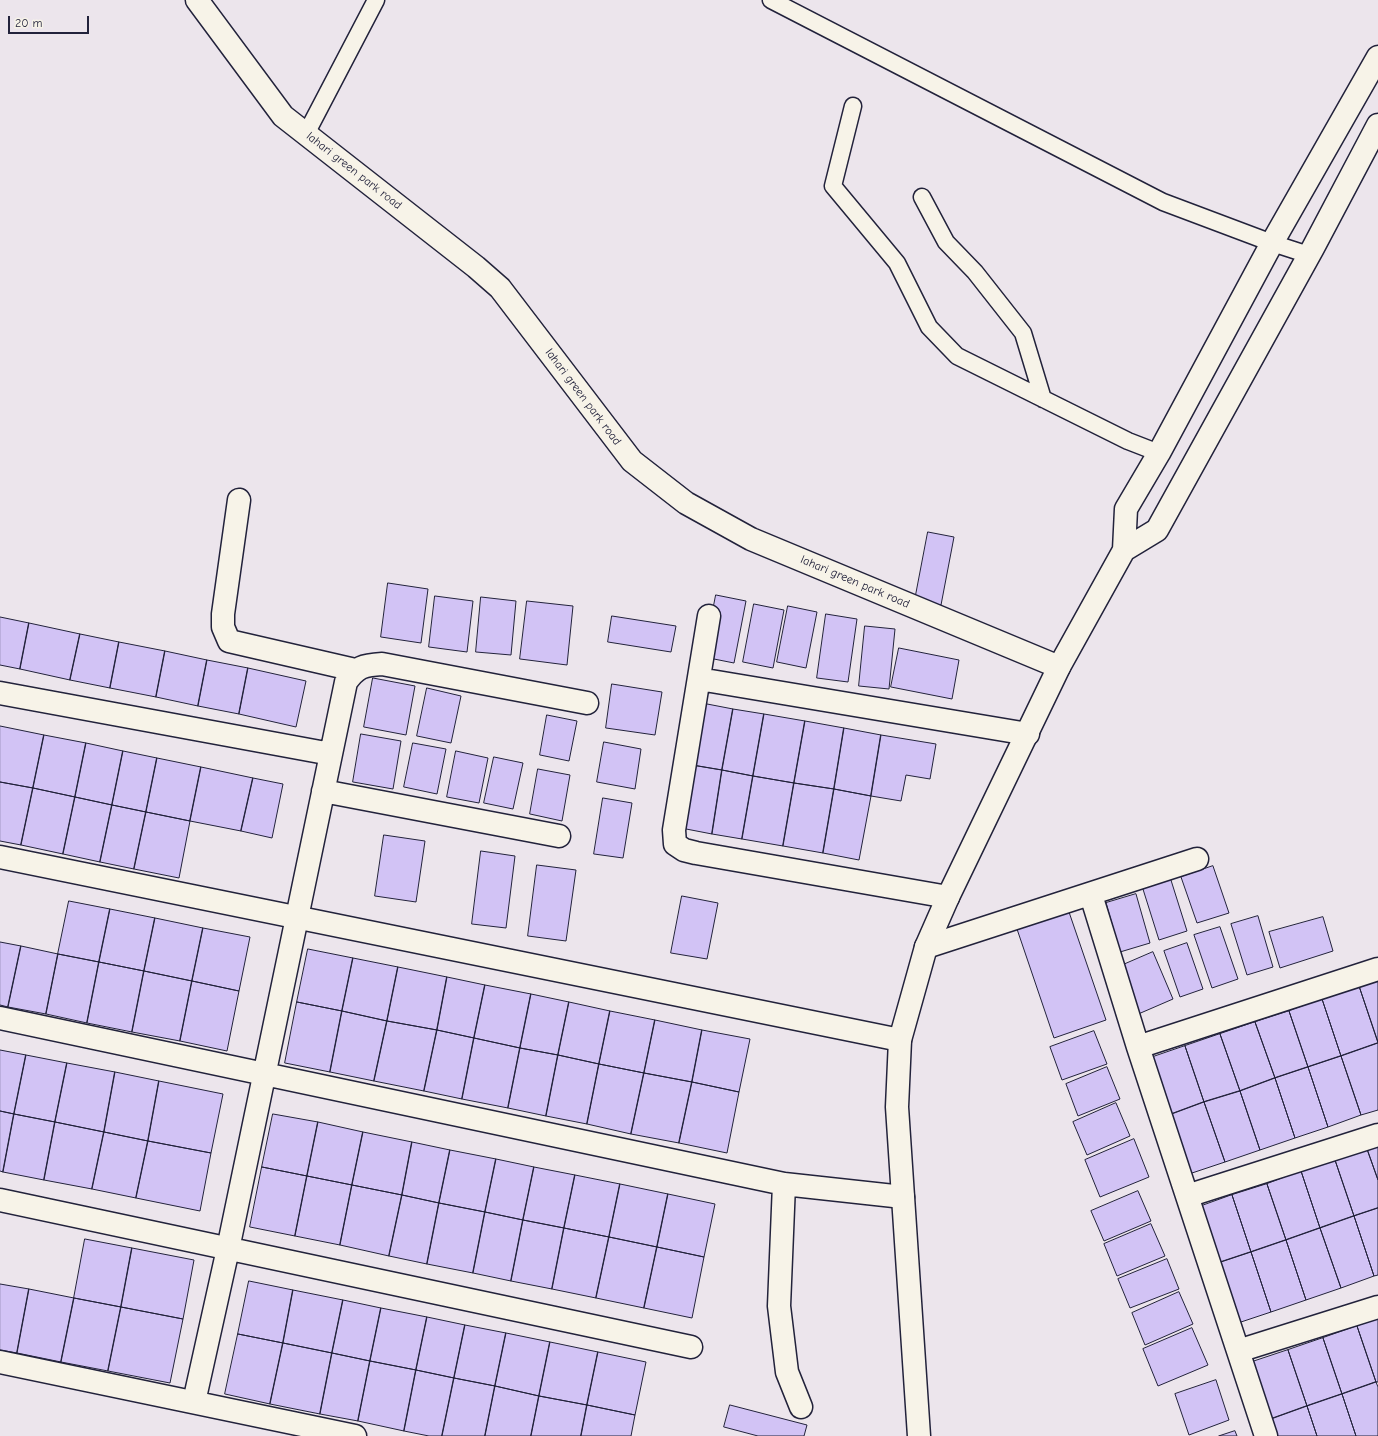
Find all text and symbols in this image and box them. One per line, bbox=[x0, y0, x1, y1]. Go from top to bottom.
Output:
scale bar bbox=[10, 8, 91, 34]
text: 20 m bbox=[15, 16, 43, 30]
street label: lahari green park road bbox=[303, 129, 405, 213]
street label: lahari green park road bbox=[542, 346, 624, 448]
street label: lahari green park road bbox=[798, 552, 912, 612]

